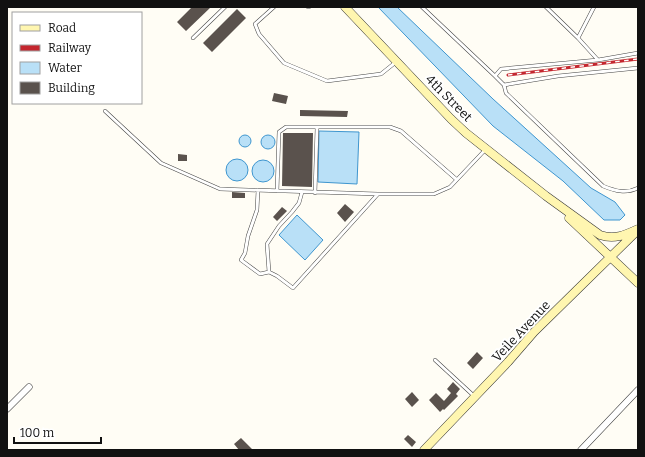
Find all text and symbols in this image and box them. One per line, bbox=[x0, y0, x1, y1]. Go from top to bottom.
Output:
legend bbox=[12, 12, 142, 104]
text: Road bbox=[48, 21, 76, 35]
text: Railway bbox=[48, 41, 92, 55]
text: Water bbox=[48, 61, 83, 75]
street label: 4th Street bbox=[423, 72, 476, 125]
text: Building bbox=[48, 81, 95, 95]
street label: Veile Avenue bbox=[489, 297, 553, 365]
scale bar bbox=[14, 419, 101, 445]
text: 100 m bbox=[20, 426, 55, 440]

